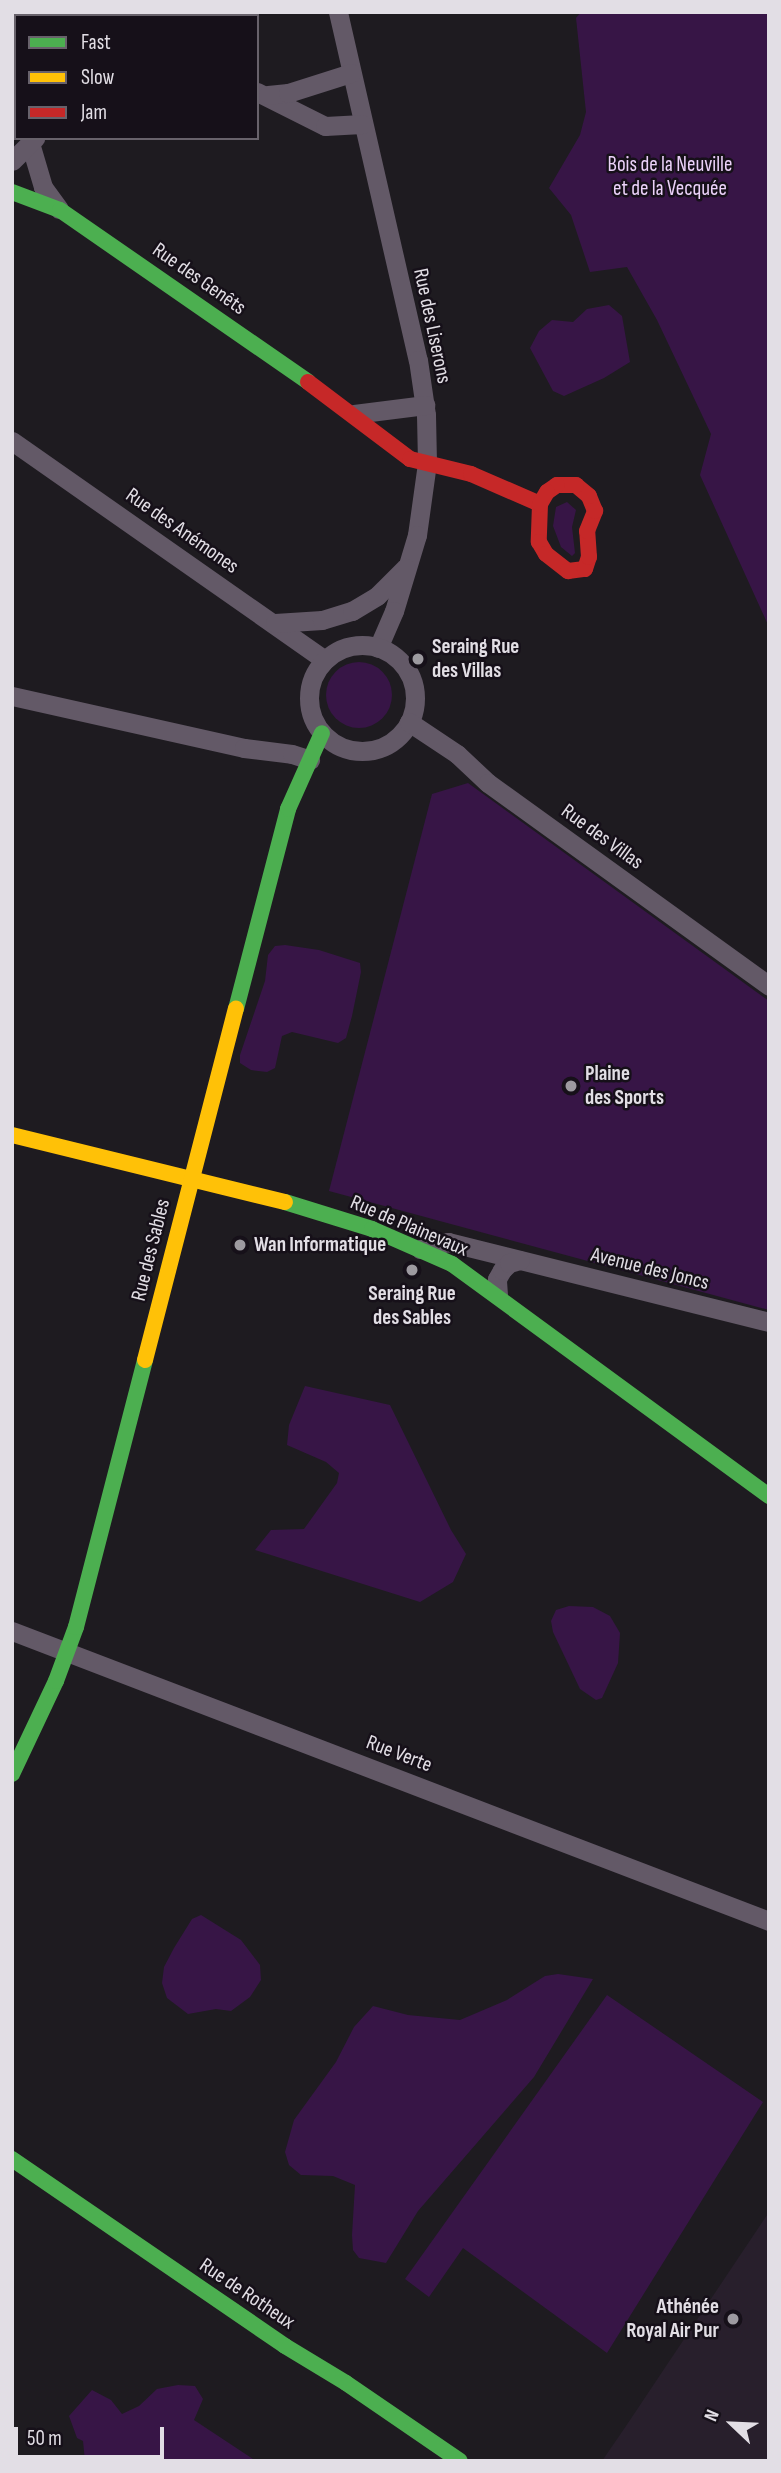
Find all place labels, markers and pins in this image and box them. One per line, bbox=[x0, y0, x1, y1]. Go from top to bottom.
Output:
place label: Seraing Rue des Villas bbox=[432, 634, 519, 684]
marker: Seraing Rue des Villas bbox=[410, 651, 426, 667]
place label: Plaine des Sports bbox=[585, 1061, 664, 1111]
marker: Plaine des Sports bbox=[563, 1078, 579, 1094]
place label: Wan Informatique bbox=[254, 1232, 386, 1258]
marker: Wan Informatique bbox=[232, 1237, 248, 1253]
marker: Seraing Rue des Sables bbox=[404, 1262, 420, 1278]
place label: Seraing Rue des Sables bbox=[368, 1281, 456, 1331]
place label: Athénée Royal Air Pur bbox=[626, 2294, 719, 2344]
marker: Athénée Royal Air Pur bbox=[725, 2311, 741, 2327]

